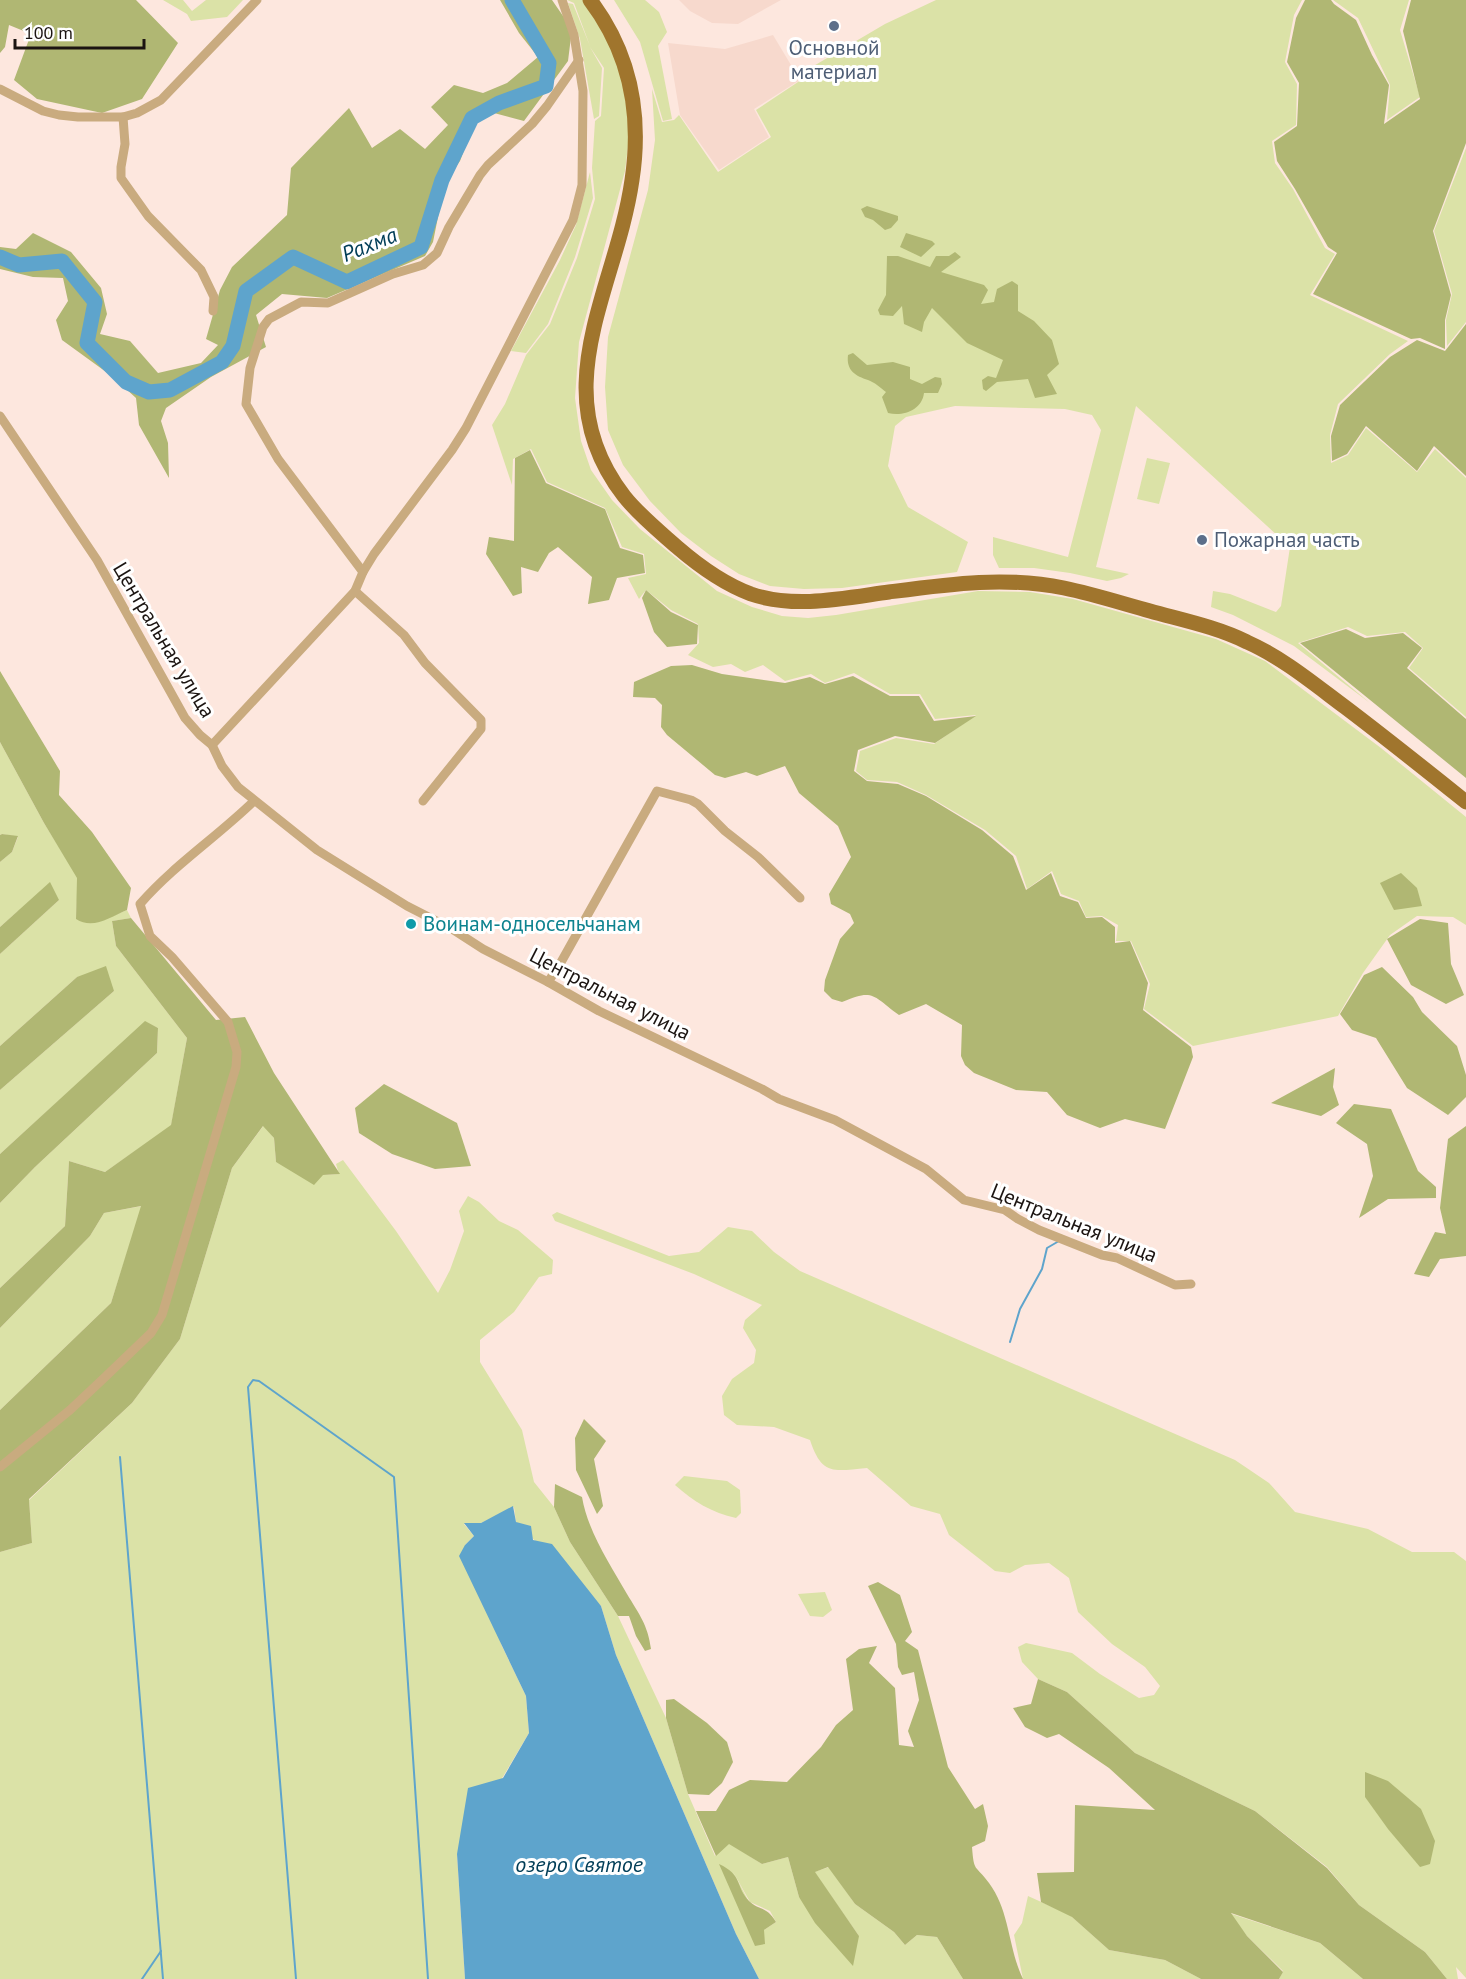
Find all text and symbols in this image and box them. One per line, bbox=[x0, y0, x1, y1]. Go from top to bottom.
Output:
scale bar bbox=[15, 12, 144, 50]
marker: Основной материал bbox=[827, 19, 841, 33]
text: 100 m bbox=[24, 21, 73, 44]
place label: Основной материал bbox=[789, 34, 879, 85]
water label: Рахма bbox=[337, 220, 401, 268]
place label: Пожарная часть bbox=[1214, 526, 1360, 553]
marker: Пожарная часть bbox=[1195, 533, 1209, 547]
street label: Центральная улица bbox=[107, 557, 222, 723]
place label: Воинам-односельчанам bbox=[423, 910, 641, 937]
marker: Воинам-односельчанам bbox=[404, 917, 418, 931]
street label: Центральная улица bbox=[525, 941, 695, 1046]
street label: Центральная улица bbox=[987, 1177, 1161, 1268]
water label: озеро Святое bbox=[515, 1850, 644, 1878]

